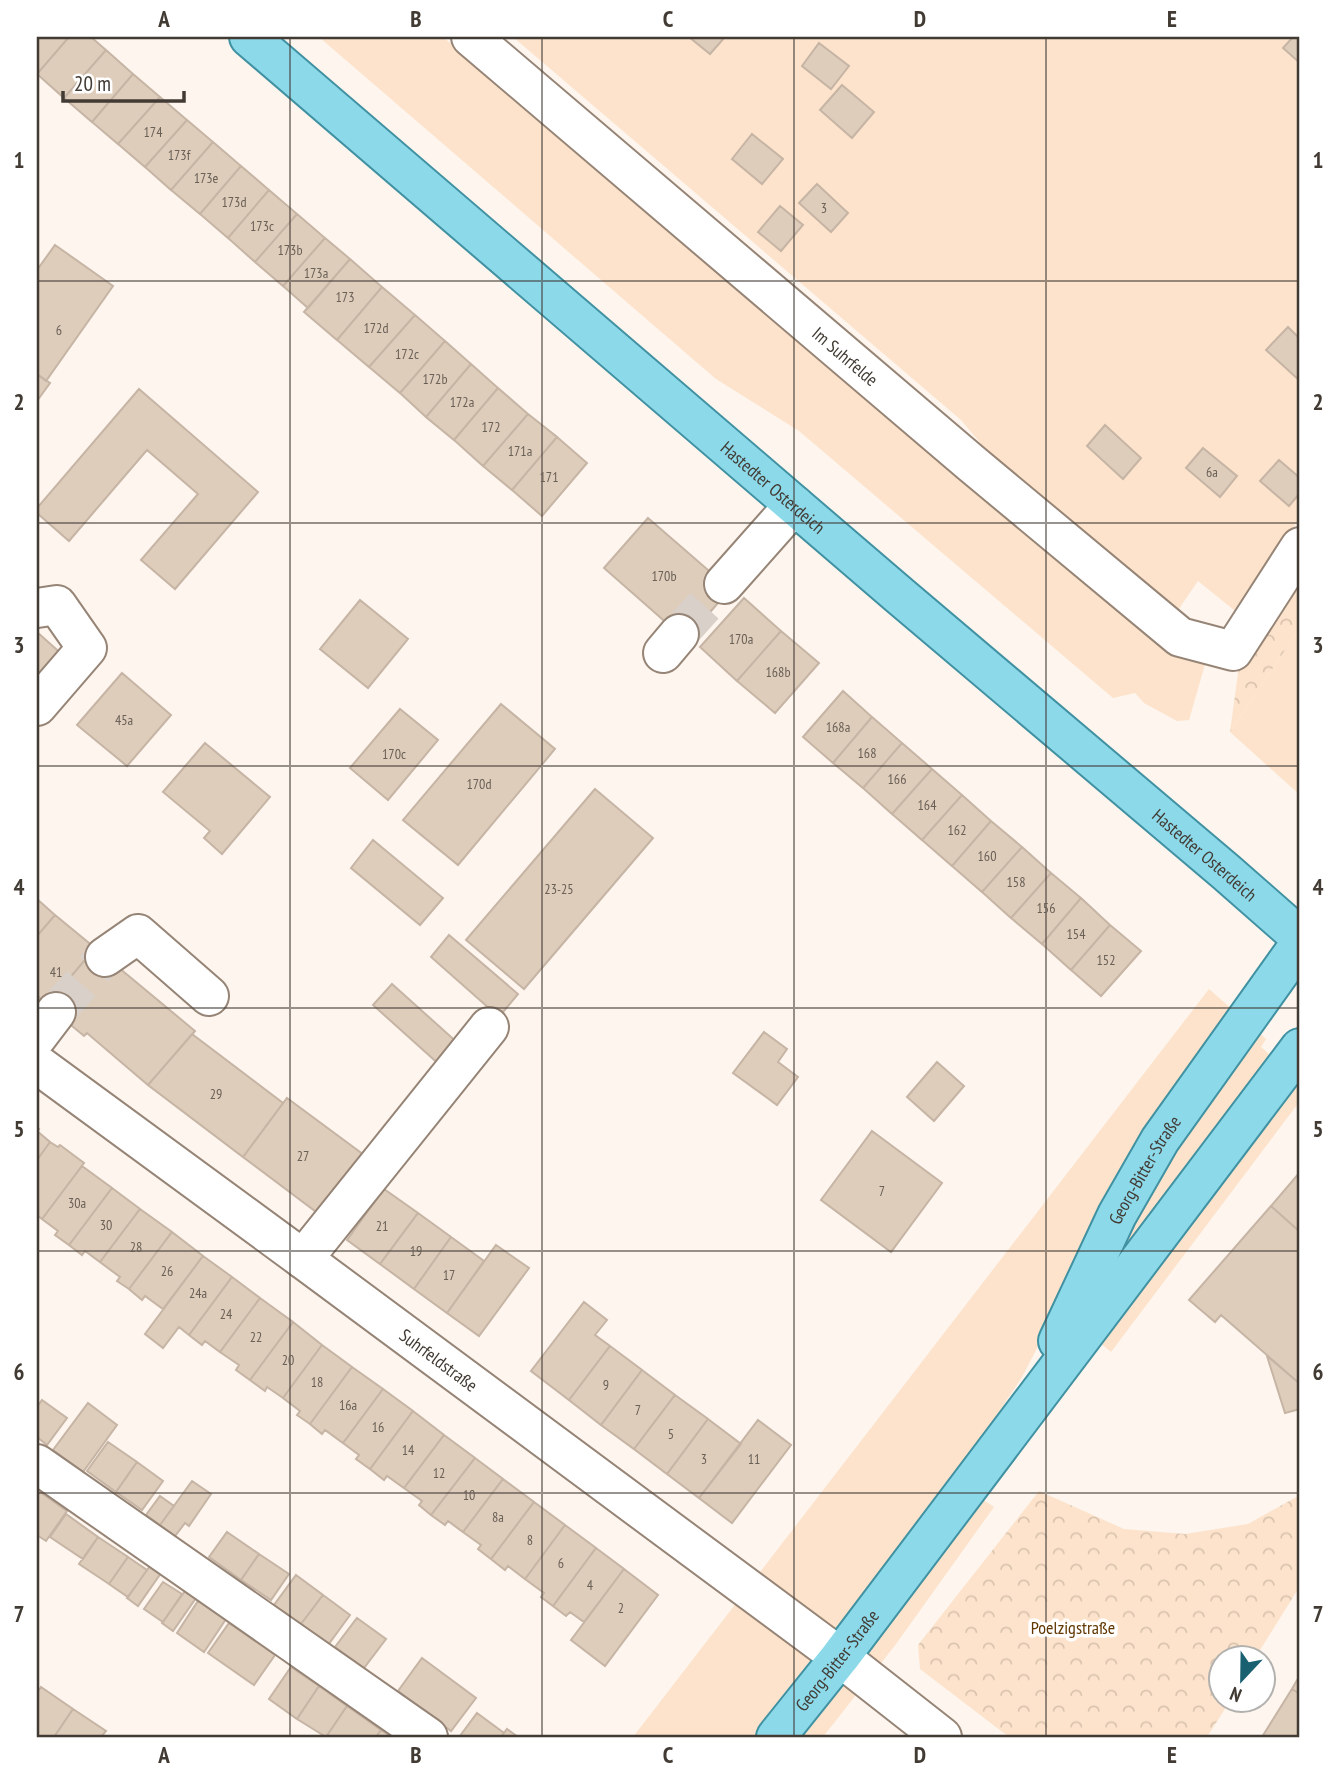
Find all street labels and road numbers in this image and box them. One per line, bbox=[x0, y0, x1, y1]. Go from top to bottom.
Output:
street label: Im Suhrfelde bbox=[808, 322, 883, 391]
street label: Hastedter Osterdeich bbox=[716, 436, 830, 538]
street label: Hastedter Osterdeich bbox=[1148, 803, 1262, 906]
street label: Georg-Bitter-Straße bbox=[1103, 1111, 1186, 1228]
street label: Suhrfeldstraße bbox=[395, 1323, 483, 1396]
street label: Georg-Bitter-Straße bbox=[790, 1605, 883, 1716]

